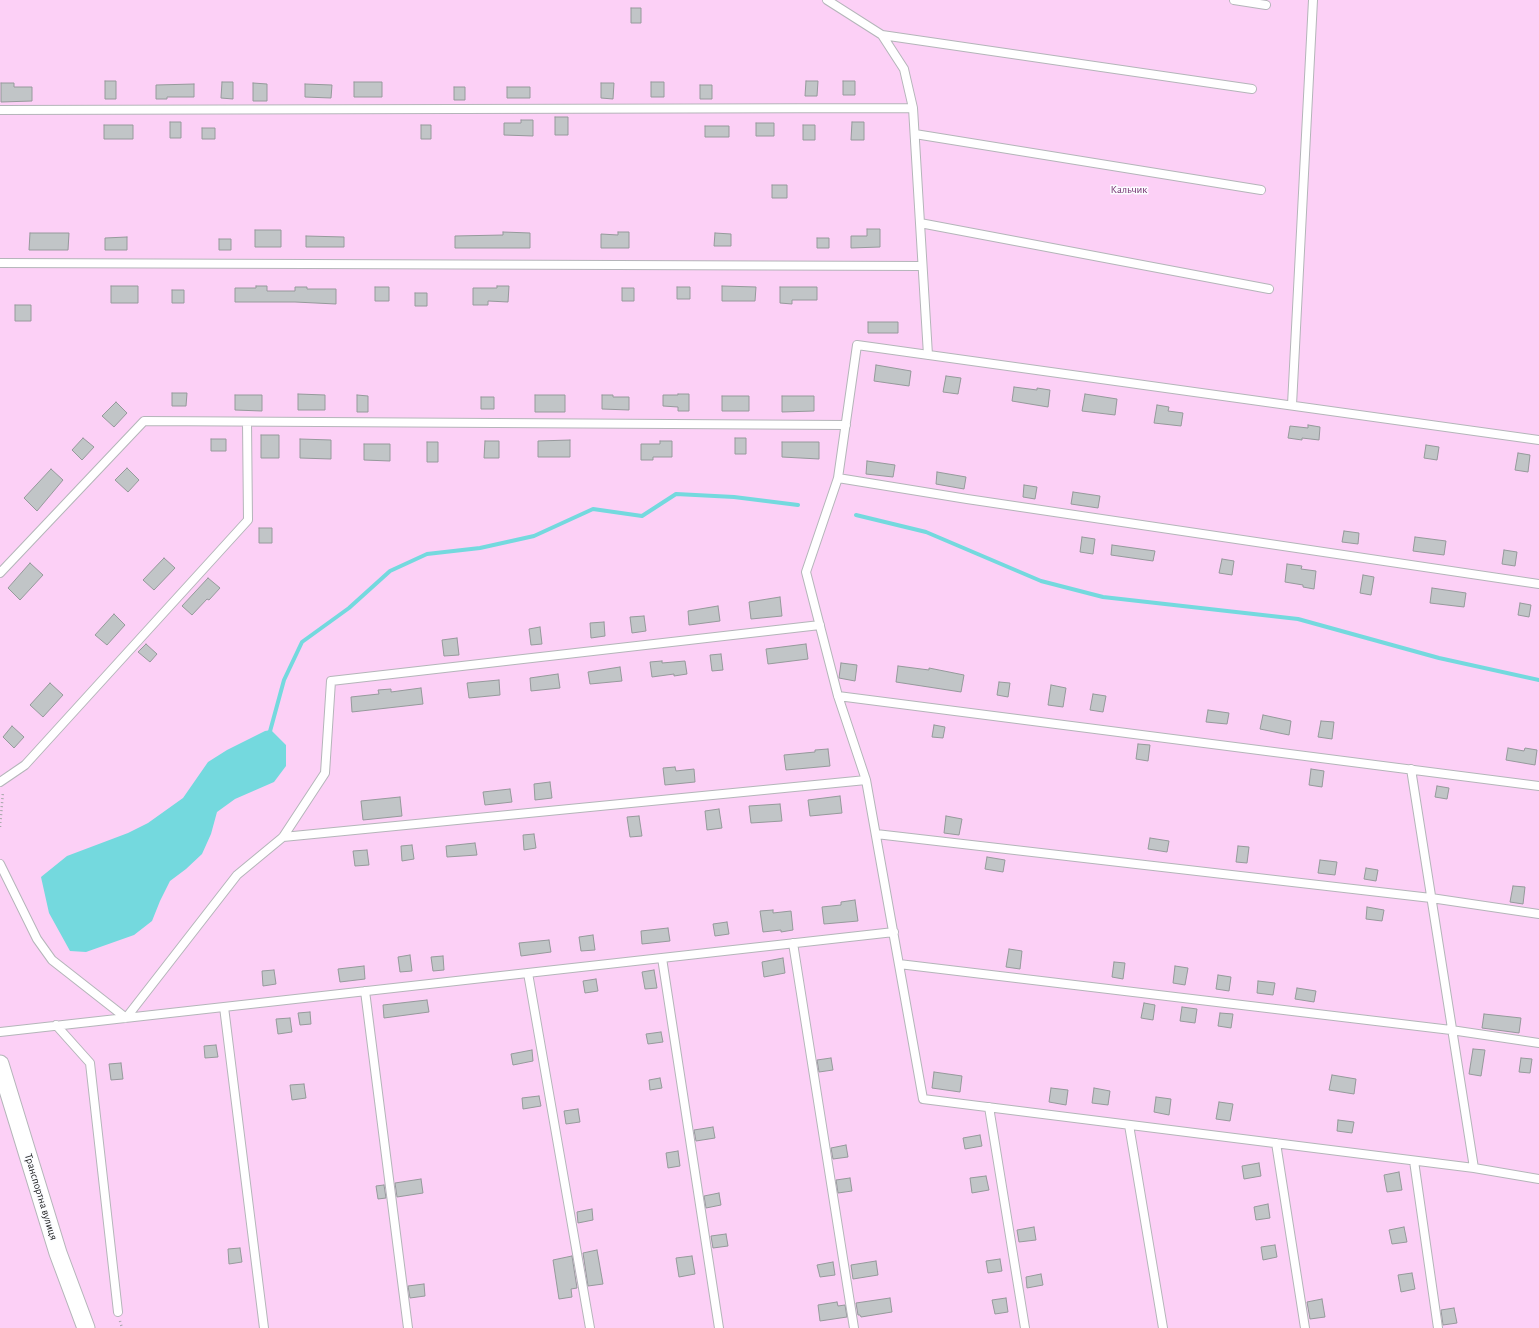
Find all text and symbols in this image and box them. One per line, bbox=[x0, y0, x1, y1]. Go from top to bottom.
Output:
park label: Кальчик bbox=[1111, 183, 1147, 197]
street label: Транспортна вулиця bbox=[22, 1152, 60, 1242]

